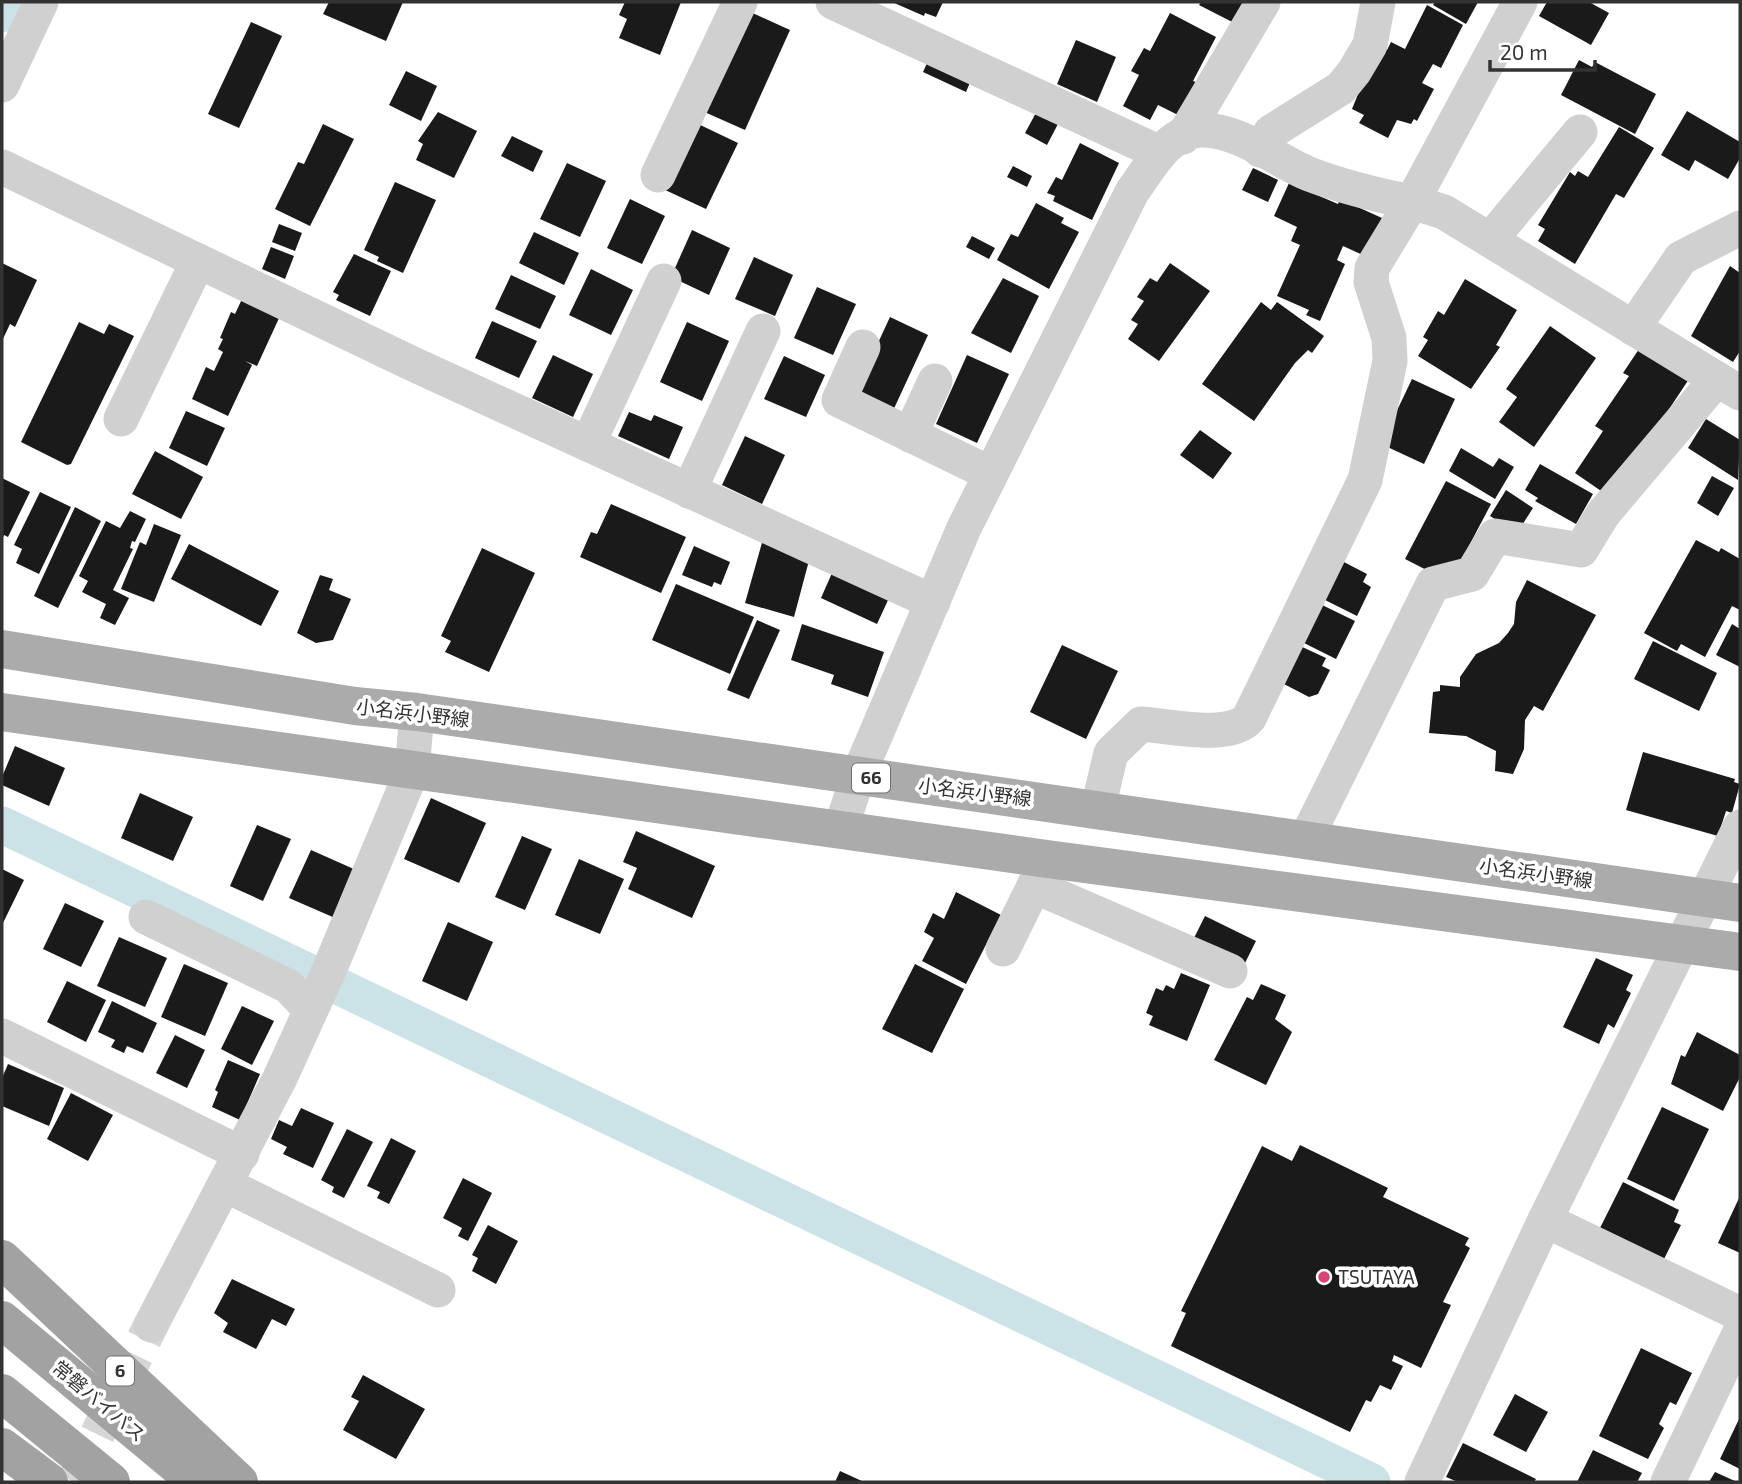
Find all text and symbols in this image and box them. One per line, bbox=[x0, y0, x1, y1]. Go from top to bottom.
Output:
scale bar bbox=[1490, 28, 1595, 72]
text: 20 m bbox=[1500, 39, 1548, 64]
street label: 小名浜小野線 bbox=[355, 694, 471, 731]
road number: 66 bbox=[852, 764, 890, 792]
street label: 小名浜小野線 bbox=[917, 773, 1033, 810]
street label: 小名浜小野線 bbox=[1478, 853, 1594, 892]
place label: TSUTAYA bbox=[1338, 1265, 1415, 1288]
marker: TSUTAYA bbox=[1316, 1269, 1332, 1285]
street label: 常磐バイパス bbox=[48, 1355, 150, 1446]
road number: 6 bbox=[106, 1356, 134, 1386]

